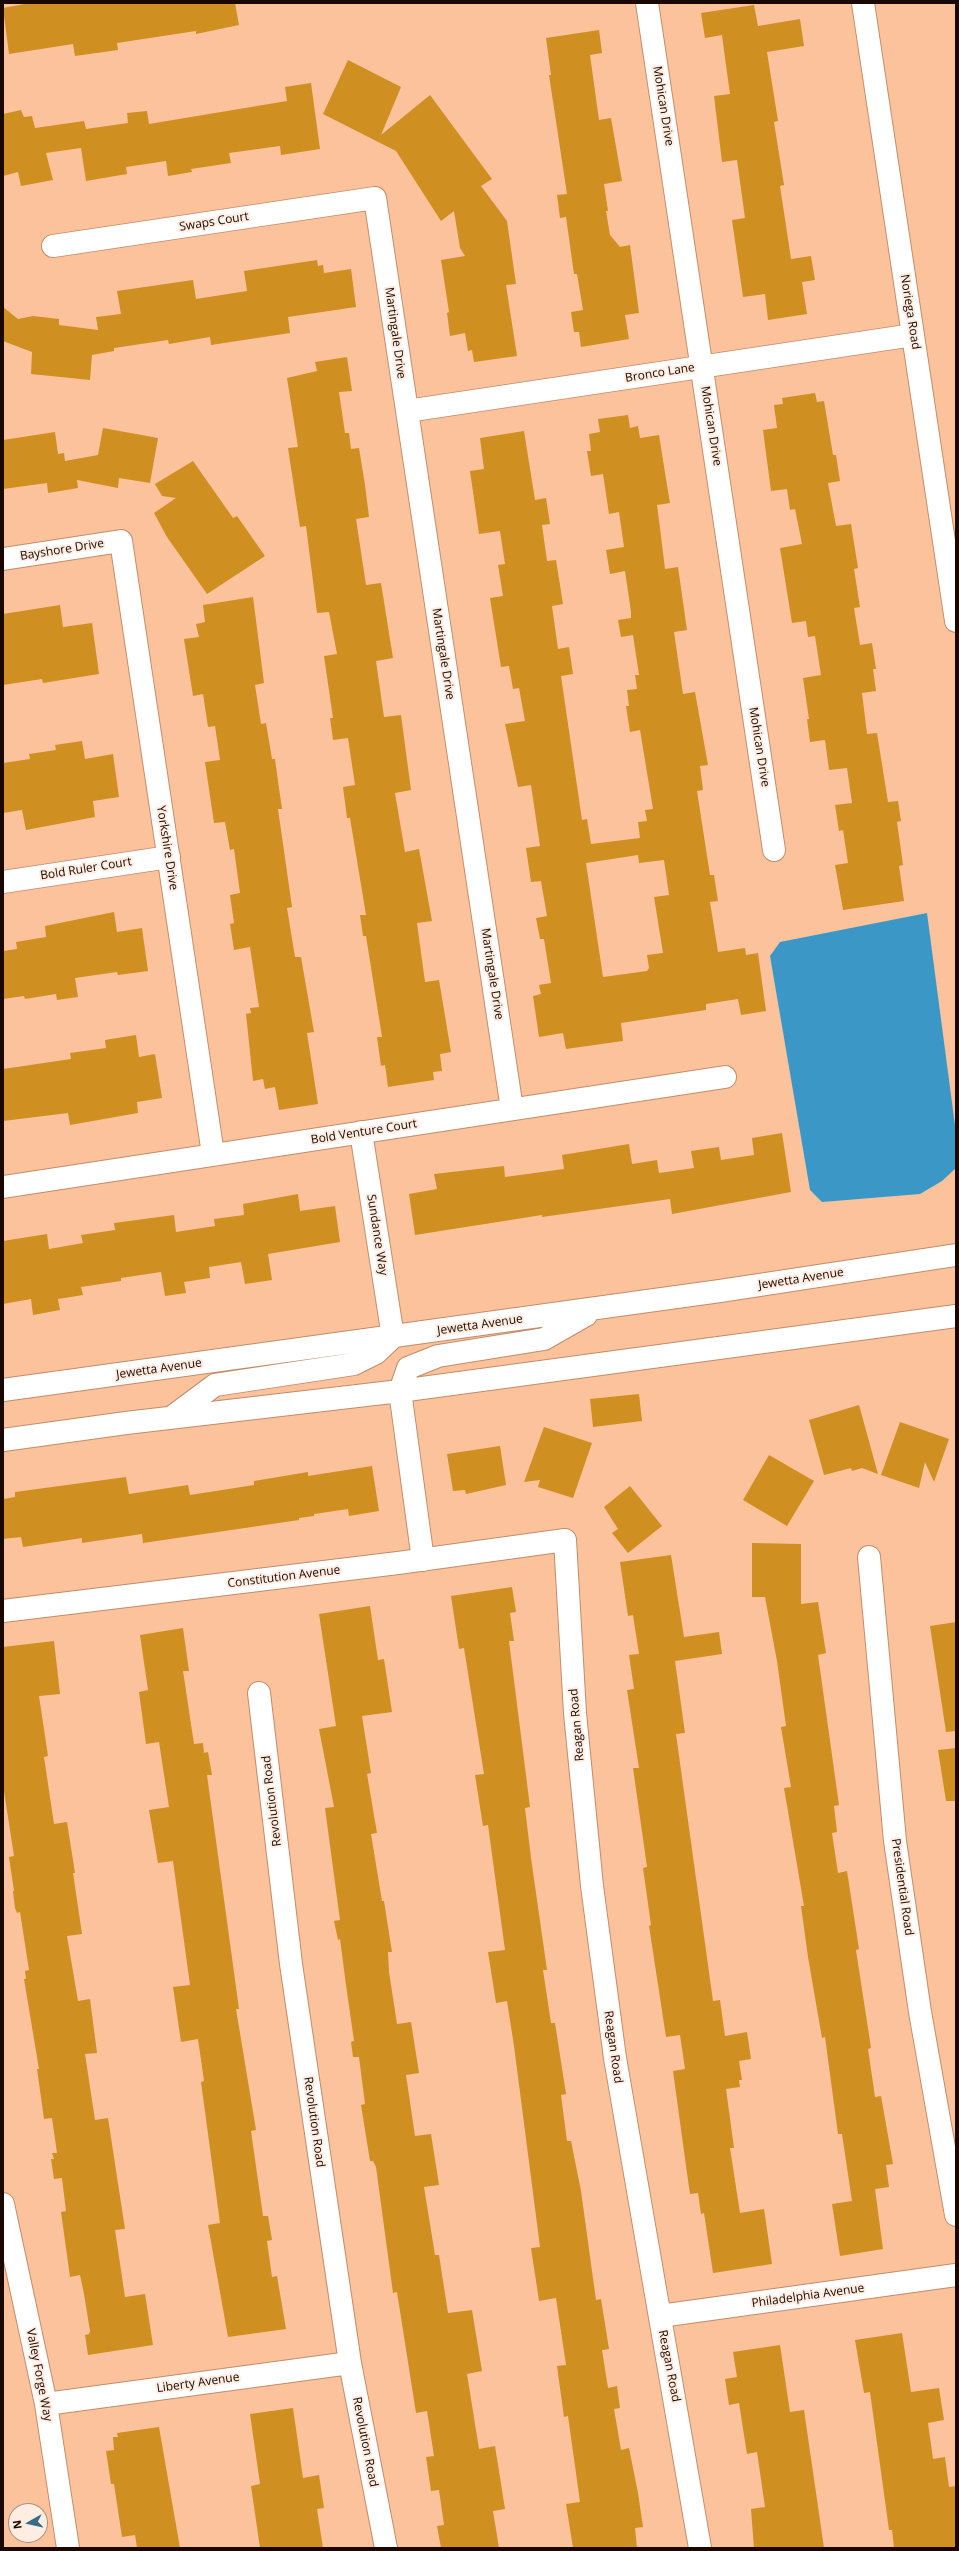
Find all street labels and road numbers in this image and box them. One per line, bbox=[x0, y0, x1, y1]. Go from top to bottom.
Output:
street label: Mohican Drive bbox=[650, 65, 676, 147]
street label: Swaps Court bbox=[178, 209, 250, 235]
street label: Noriega Road bbox=[897, 273, 923, 351]
street label: Martingale Drive bbox=[381, 286, 409, 380]
street label: Bronco Lane bbox=[624, 360, 696, 386]
street label: Mohican Drive bbox=[698, 385, 724, 467]
street label: Bayshore Drive bbox=[19, 536, 105, 564]
street label: Martingale Drive bbox=[429, 607, 457, 701]
street label: Mohican Drive bbox=[746, 706, 772, 788]
street label: Yorkshire Drive bbox=[153, 805, 181, 891]
street label: Bold Ruler Court bbox=[39, 855, 133, 883]
street label: Martingale Drive bbox=[478, 927, 506, 1021]
street label: Bold Venture Court bbox=[310, 1116, 418, 1148]
street label: Sundance Way bbox=[363, 1193, 391, 1277]
street label: Jewetta Avenue bbox=[757, 1265, 845, 1293]
street label: Jewetta Avenue bbox=[436, 1312, 524, 1338]
street label: Jewetta Avenue bbox=[115, 1356, 203, 1382]
street label: Constitution Avenue bbox=[227, 1563, 341, 1591]
street label: Reagan Road bbox=[567, 1688, 587, 1762]
street label: Revolution Road bbox=[259, 1755, 285, 1847]
street label: Presidential Road bbox=[888, 1838, 916, 1936]
street label: Reagan Road bbox=[601, 2010, 625, 2084]
street label: Revolution Road bbox=[301, 2076, 327, 2168]
street label: Philadelphia Avenue bbox=[751, 2281, 865, 2311]
street label: Valley Forge Way bbox=[23, 2327, 55, 2423]
street label: Reagan Road bbox=[655, 2329, 683, 2403]
street label: Liberty Avenue bbox=[156, 2370, 240, 2396]
street label: Revolution Road bbox=[349, 2396, 381, 2488]

